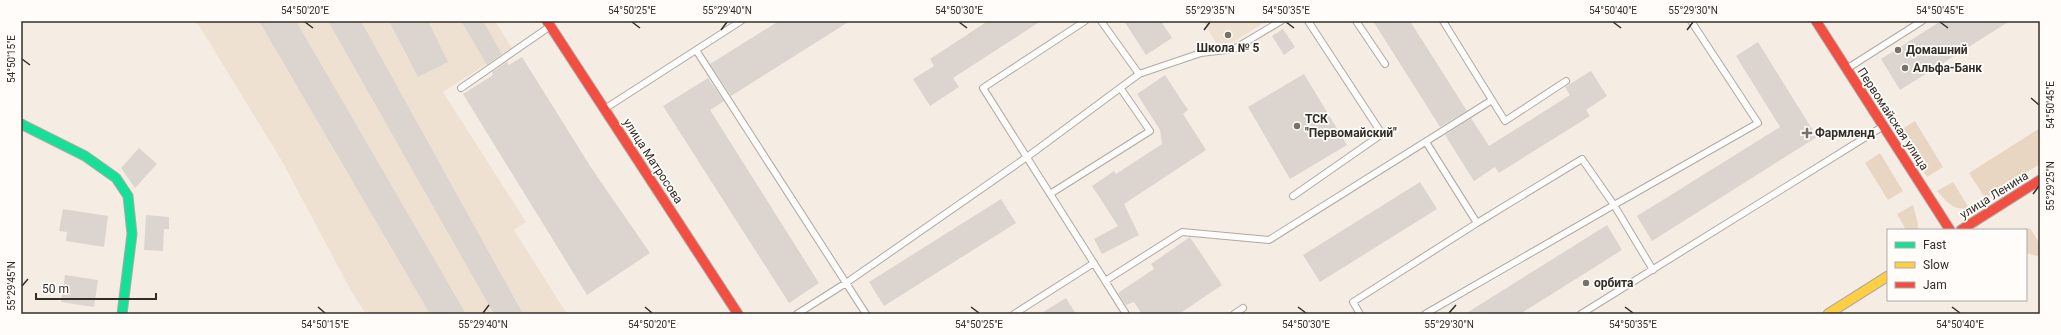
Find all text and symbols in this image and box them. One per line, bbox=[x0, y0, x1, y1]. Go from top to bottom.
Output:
text: 54°50'20"E bbox=[281, 5, 329, 16]
text: 54°50'25"E bbox=[608, 5, 656, 16]
text: 55°29'40"N bbox=[702, 5, 752, 16]
text: 54°50'30"E bbox=[935, 5, 983, 16]
text: 55°29'35"N bbox=[1185, 5, 1235, 16]
text: 54°50'35"E bbox=[1262, 5, 1310, 16]
text: 54°50'40"E bbox=[1589, 5, 1637, 16]
text: 55°29'30"N bbox=[1668, 5, 1718, 16]
text: 54°50'45"E bbox=[1916, 5, 1964, 16]
marker: Школа № 5 bbox=[1223, 30, 1233, 40]
text: 54°50'15"E bbox=[6, 35, 17, 83]
place label: Школа № 5 bbox=[1197, 41, 1260, 55]
place label: Домашний bbox=[1906, 43, 1968, 57]
marker: Домашний bbox=[1893, 45, 1903, 55]
place label: Альфа-Банк bbox=[1913, 61, 1982, 75]
marker: Альфа-Банк bbox=[1900, 63, 1910, 73]
street label: Первомайская улица bbox=[1855, 65, 1931, 173]
text: 54°50'45"E bbox=[2045, 81, 2056, 129]
place label: ТСК "Первомайский" bbox=[1305, 112, 1397, 140]
street label: улица Матросова bbox=[620, 116, 686, 206]
marker: ТСК "Первомайский" bbox=[1292, 121, 1302, 131]
place label: Фармленд bbox=[1815, 126, 1875, 140]
marker: Фармленд bbox=[1802, 128, 1812, 138]
text: 55°29'25"N bbox=[2045, 161, 2056, 211]
street label: улица Ленина bbox=[1957, 168, 2031, 222]
legend bbox=[1887, 229, 2027, 301]
text: Fast bbox=[1923, 238, 1946, 252]
text: Slow bbox=[1923, 258, 1949, 272]
text: 55°29'45"N bbox=[6, 261, 17, 311]
scale bar bbox=[36, 275, 156, 301]
place label: орбита bbox=[1594, 276, 1634, 290]
marker: орбита bbox=[1581, 278, 1591, 288]
text: Jam bbox=[1923, 278, 1947, 292]
text: 50 m bbox=[42, 282, 69, 296]
text: 54°50'15"E bbox=[301, 319, 349, 330]
text: 55°29'40"N bbox=[458, 319, 508, 330]
text: 54°50'20"E bbox=[628, 319, 676, 330]
text: 54°50'25"E bbox=[955, 319, 1003, 330]
text: 54°50'30"E bbox=[1282, 319, 1330, 330]
text: 55°29'30"N bbox=[1424, 319, 1474, 330]
text: 54°50'35"E bbox=[1609, 319, 1657, 330]
text: 54°50'40"E bbox=[1936, 319, 1984, 330]

